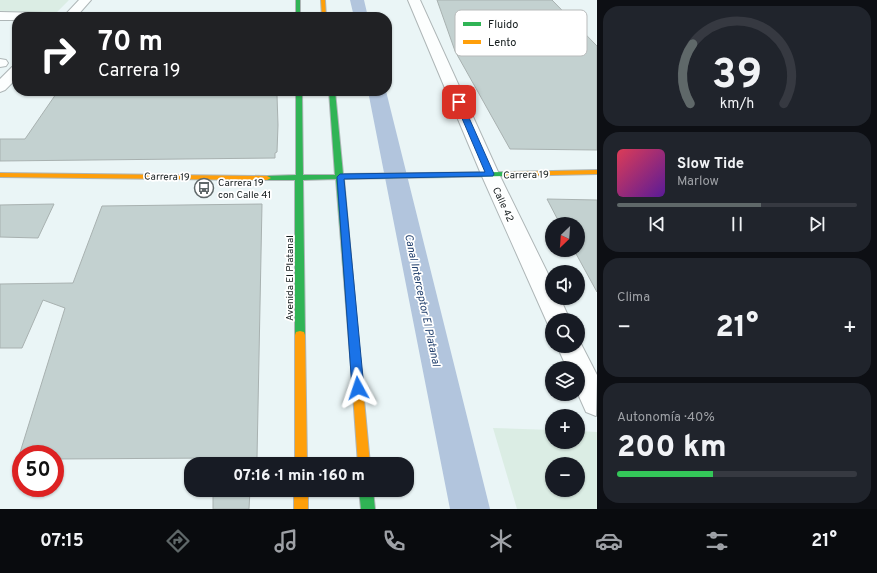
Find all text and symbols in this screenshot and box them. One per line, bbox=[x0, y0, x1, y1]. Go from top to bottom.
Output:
legend bbox=[455, 10, 587, 56]
text: Fluido bbox=[488, 18, 518, 32]
text: 70 m bbox=[98, 25, 163, 61]
icon: right bbox=[32, 28, 84, 80]
text: Lento bbox=[488, 36, 516, 50]
text: 39 bbox=[712, 50, 762, 103]
text: Carrera 19 bbox=[98, 60, 180, 83]
pin bbox=[442, 85, 476, 119]
icon: arrive bbox=[448, 91, 470, 113]
text: km/h bbox=[720, 94, 754, 112]
text: Slow Tide bbox=[677, 155, 744, 174]
street label: Carrera 19 bbox=[503, 169, 549, 182]
street label: Carrera 19 bbox=[144, 171, 190, 184]
text: Marlow bbox=[677, 174, 719, 190]
bus stop icon: Carrera 19 con Calle 41 bbox=[193, 177, 215, 199]
place label: Carrera 19 con Calle 41 bbox=[218, 177, 271, 202]
street label: Calle 42 bbox=[489, 185, 516, 224]
icon: previous bbox=[646, 213, 668, 235]
icon: pause bbox=[726, 213, 748, 235]
icon: next bbox=[806, 213, 828, 235]
north arrow bbox=[545, 217, 585, 257]
map controls bbox=[545, 217, 585, 497]
water label: Canal Interceptor El Platanal bbox=[401, 233, 443, 369]
street label: Avenida El Platanal bbox=[284, 235, 297, 321]
button: sound bbox=[545, 265, 585, 305]
text: Clima bbox=[617, 290, 650, 306]
text: 21° bbox=[715, 310, 759, 347]
button: search bbox=[545, 313, 585, 353]
text: − bbox=[617, 315, 631, 342]
text: + bbox=[843, 315, 857, 342]
button: layers bbox=[545, 361, 585, 401]
position arrow bbox=[337, 367, 379, 409]
button: + bbox=[545, 409, 585, 449]
text: Autonomía · 40% bbox=[617, 410, 715, 426]
text: 200 km bbox=[617, 430, 727, 467]
speed limit sign: 50 bbox=[12, 445, 64, 497]
button: − bbox=[545, 457, 585, 497]
text: 07:16 · 1 min · 160 m bbox=[233, 467, 365, 486]
icon: directions bbox=[164, 527, 192, 555]
icon: music bbox=[272, 527, 300, 555]
icon: phone bbox=[380, 527, 408, 555]
icon: climate bbox=[487, 527, 515, 555]
icon: car bbox=[595, 527, 623, 555]
icon: filters bbox=[703, 527, 731, 555]
text: 07:15 bbox=[40, 530, 84, 553]
text: 21° bbox=[811, 530, 837, 553]

